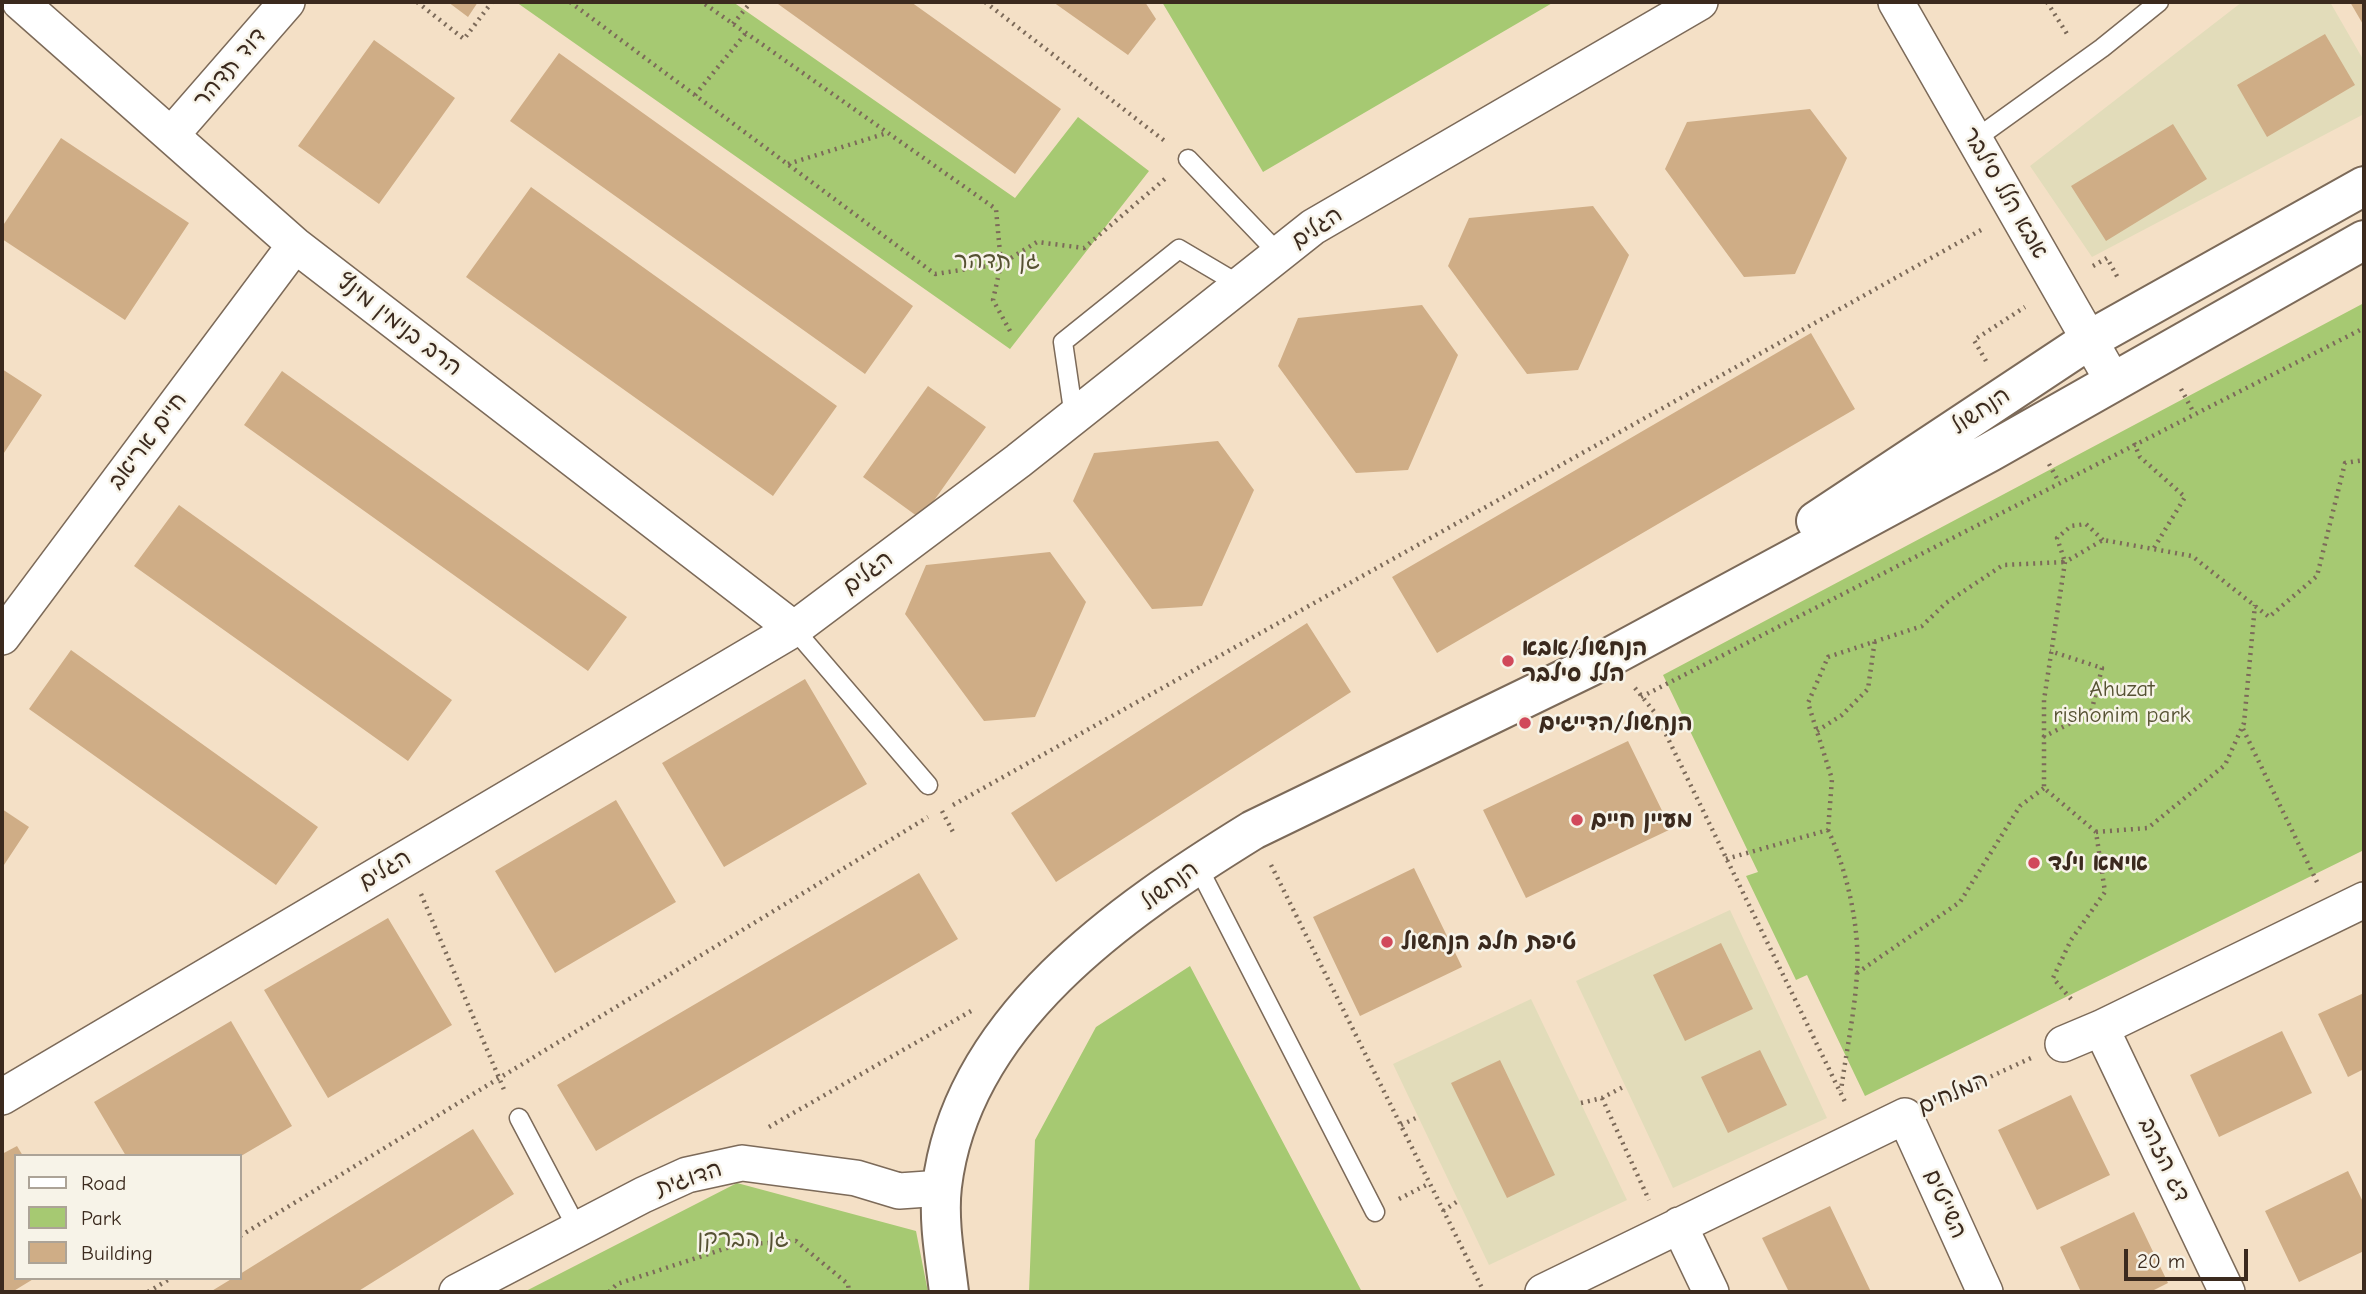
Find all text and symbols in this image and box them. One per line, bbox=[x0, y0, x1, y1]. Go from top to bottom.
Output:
street label: דוד תדהר bbox=[188, 22, 272, 114]
street label: אבא הלל סילבר bbox=[1956, 122, 2054, 264]
street label: הגלים bbox=[1286, 201, 1348, 255]
park label: גן תדהר bbox=[954, 247, 1040, 275]
street label: הרב בנימין מינץ bbox=[331, 268, 467, 382]
street label: הנחשול bbox=[1946, 381, 2016, 441]
street label: חיים אריאב bbox=[103, 387, 193, 495]
street label: הגלים bbox=[837, 545, 899, 601]
place label: הנחשול/אבא הלל סילבר bbox=[1522, 634, 1647, 688]
marker: הנחשול/אבא הלל סילבר bbox=[1500, 653, 1516, 669]
park label: Ahuzat rishonim park bbox=[2053, 675, 2191, 729]
place label: הנחשול/הדייגים bbox=[1539, 709, 1693, 737]
marker: הנחשול/הדייגים bbox=[1517, 715, 1533, 731]
place label: מעיין חיים bbox=[1591, 806, 1693, 834]
marker: מעיין חיים bbox=[1569, 812, 1585, 828]
street label: הגלים bbox=[354, 844, 416, 896]
place label: אימא וילד bbox=[2048, 849, 2148, 877]
marker: אימא וילד bbox=[2026, 855, 2042, 871]
street label: הנחשול bbox=[1136, 856, 1204, 916]
place label: טיפת חלב הנחשול bbox=[1401, 928, 1577, 956]
marker: טיפת חלב הנחשול bbox=[1379, 934, 1395, 950]
street label: המלחים bbox=[1914, 1066, 1992, 1122]
street label: דג הזהב bbox=[2133, 1113, 2195, 1207]
legend bbox=[14, 1154, 242, 1280]
street label: הדוגית bbox=[652, 1155, 726, 1203]
street label: השייטים bbox=[1918, 1165, 1972, 1243]
text: Road bbox=[81, 1171, 126, 1195]
text: Park bbox=[81, 1206, 121, 1230]
park label: גן הברקן bbox=[697, 1225, 789, 1253]
scale bar bbox=[2128, 1234, 2252, 1278]
text: Building bbox=[81, 1241, 153, 1265]
text: 20 m bbox=[2137, 1249, 2185, 1273]

